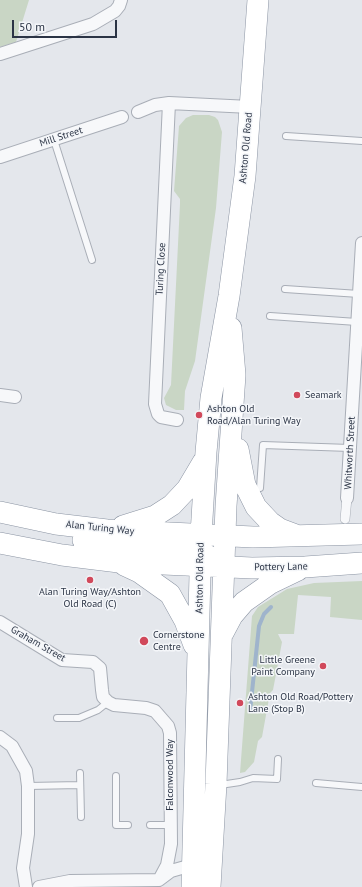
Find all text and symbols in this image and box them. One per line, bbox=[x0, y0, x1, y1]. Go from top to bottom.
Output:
scale bar bbox=[14, 12, 119, 38]
text: 50 m bbox=[19, 19, 45, 34]
street label: Ashton Old Road bbox=[237, 112, 255, 184]
street label: Mill Street bbox=[38, 124, 84, 150]
street label: Turing Close bbox=[154, 242, 168, 296]
place label: Seamark bbox=[305, 389, 342, 401]
marker: Seamark bbox=[292, 390, 302, 400]
place label: Ashton Old Road/Alan Turing Way bbox=[207, 403, 301, 426]
marker: Ashton Old Road/Alan Turing Way bbox=[194, 410, 204, 420]
street label: Whitworth Street bbox=[342, 416, 358, 490]
street label: Alan Turing Way bbox=[65, 518, 135, 538]
street label: Ashton Old Road bbox=[193, 542, 207, 614]
street label: Pottery Lane bbox=[254, 561, 308, 573]
marker: Alan Turing Way/Ashton Old Road (C) bbox=[85, 575, 95, 585]
place label: Alan Turing Way/Ashton Old Road (C) bbox=[39, 586, 141, 610]
street label: Graham Street bbox=[8, 623, 68, 665]
place label: Cornerstone Centre bbox=[153, 629, 204, 652]
marker: Cornerstone Centre bbox=[138, 635, 150, 647]
place label: Little Greene Paint Company bbox=[251, 654, 315, 678]
marker: Little Greene Paint Company bbox=[318, 661, 328, 671]
place label: Ashton Old Road/Pottery Lane (Stop B) bbox=[248, 691, 353, 714]
marker: Ashton Old Road/Pottery Lane (Stop B) bbox=[235, 698, 245, 708]
street label: Falconwood Way bbox=[164, 739, 176, 811]

